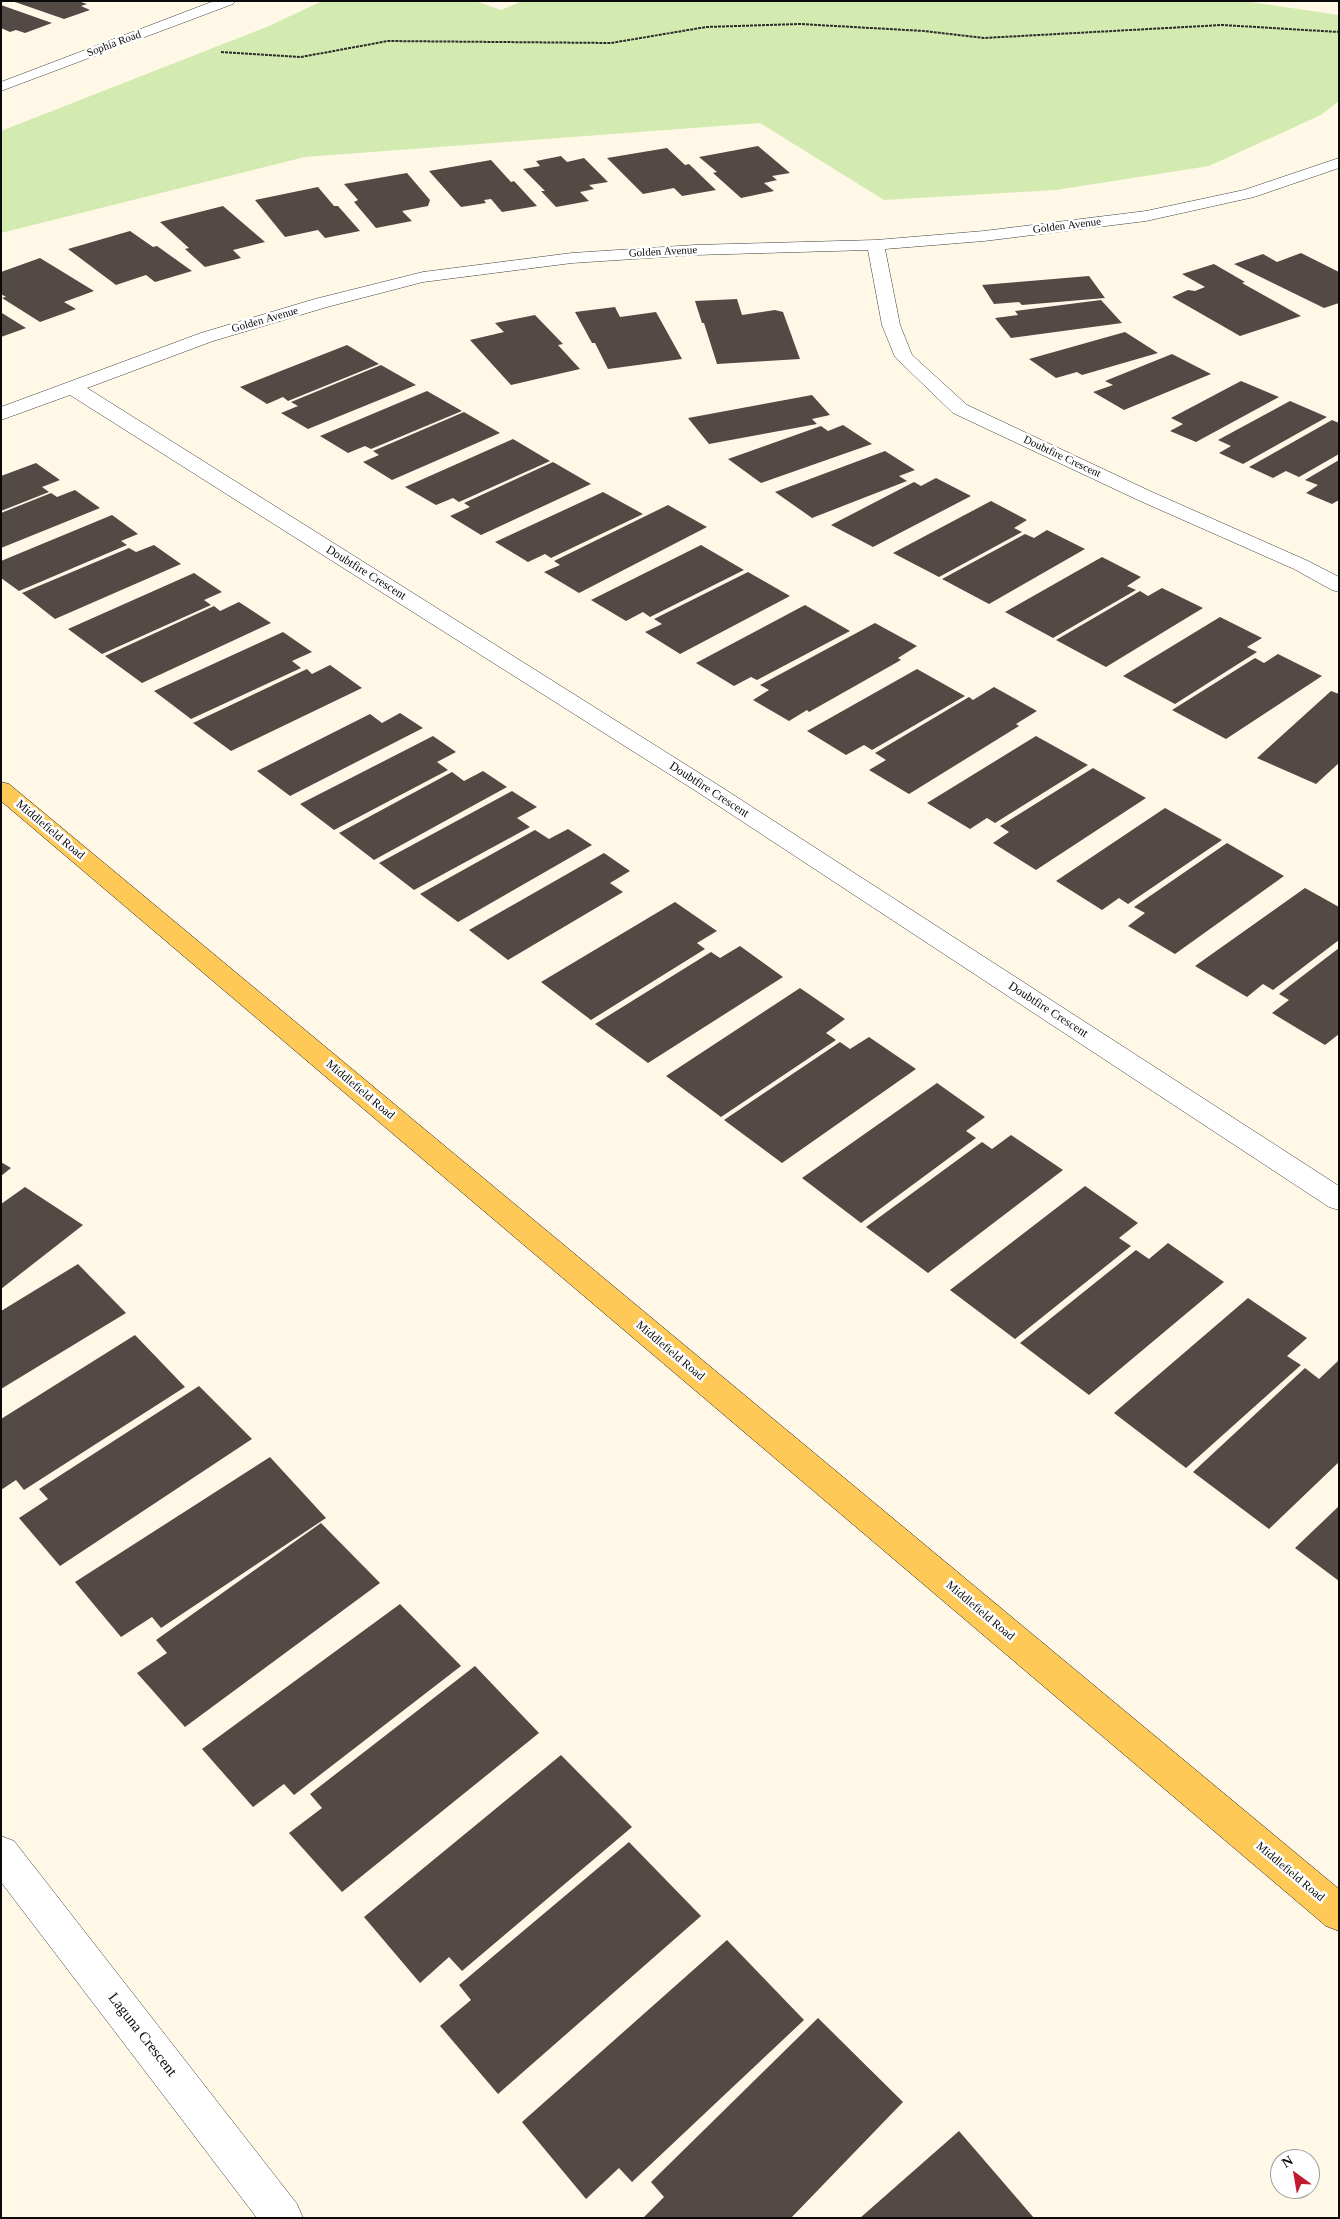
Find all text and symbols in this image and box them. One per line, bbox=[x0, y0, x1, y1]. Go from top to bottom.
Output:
street label: Sophia Road bbox=[85, 28, 143, 60]
street label: Golden Avenue bbox=[1032, 215, 1102, 237]
street label: Golden Avenue bbox=[628, 244, 698, 260]
street label: Golden Avenue bbox=[230, 304, 300, 336]
street label: Doubtfire Crescent bbox=[1021, 433, 1103, 481]
street label: Doubtfire Crescent bbox=[323, 543, 409, 603]
street label: Doubtfire Crescent bbox=[667, 759, 751, 821]
street label: Middlefield Road bbox=[13, 797, 87, 863]
street label: Doubtfire Crescent bbox=[1006, 979, 1090, 1041]
street label: Middlefield Road bbox=[323, 1057, 397, 1123]
street label: Middlefield Road bbox=[633, 1318, 707, 1384]
street label: Middlefield Road bbox=[943, 1578, 1017, 1644]
street label: Middlefield Road bbox=[1253, 1839, 1327, 1905]
street label: Laguna Crescent bbox=[104, 1990, 180, 2080]
north arrow bbox=[1270, 2149, 1320, 2199]
text: N bbox=[1279, 2153, 1296, 2171]

